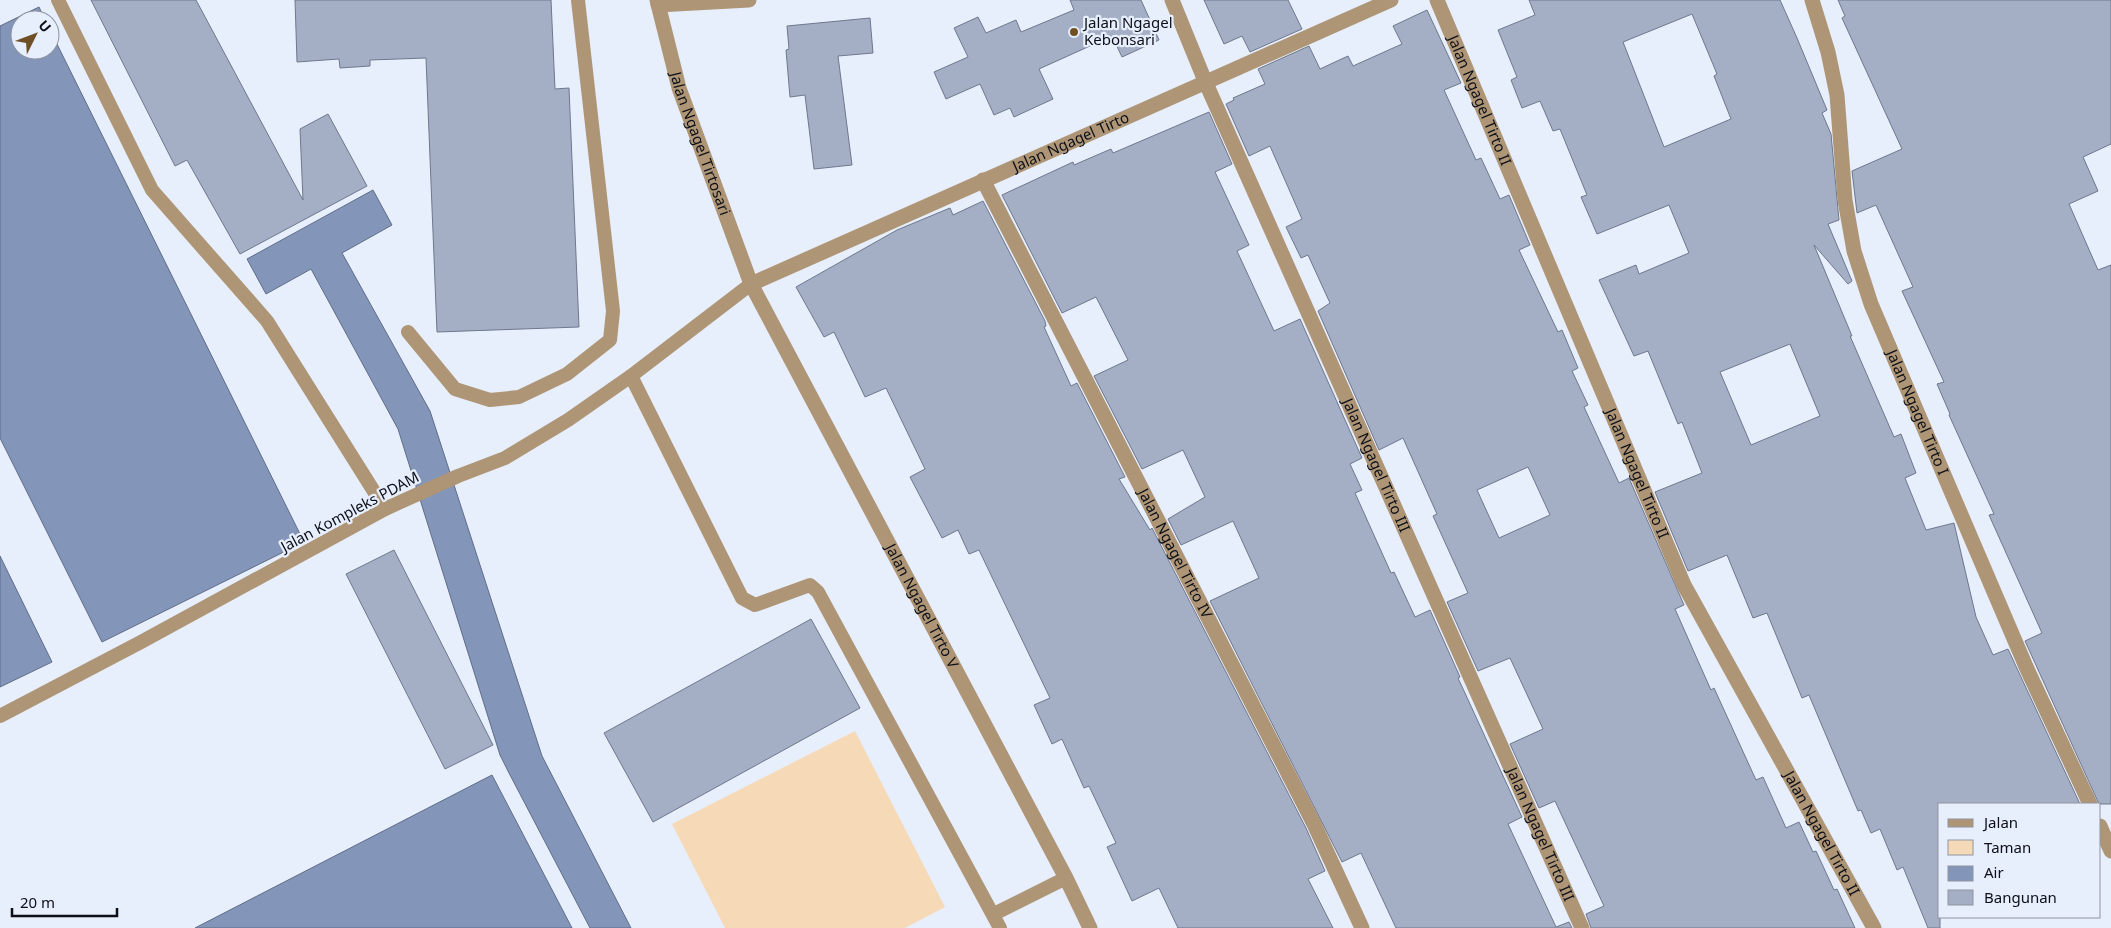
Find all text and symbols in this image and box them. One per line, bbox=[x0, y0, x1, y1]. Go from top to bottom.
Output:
north arrow bbox=[10, 10, 60, 60]
place label: Jalan Ngagel Kebonsari bbox=[1082, 12, 1173, 49]
text: U bbox=[34, 16, 56, 36]
marker: Jalan Ngagel Kebonsari bbox=[1068, 26, 1080, 38]
street label: Jalan Ngagel Tirto II bbox=[1443, 30, 1517, 168]
street label: Jalan Ngagel Tirtosari bbox=[666, 68, 736, 218]
street label: Jalan Ngagel Tirto bbox=[1007, 107, 1132, 177]
street label: Jalan Ngagel Tirto I bbox=[1882, 344, 1954, 478]
street label: Jalan Ngagel Tirto III bbox=[1338, 393, 1415, 535]
street label: Jalan Ngagel Tirto II bbox=[1601, 403, 1674, 541]
street label: Jalan Kompleks PDAM bbox=[275, 466, 422, 557]
street label: Jalan Ngagel Tirto IV bbox=[1133, 483, 1218, 621]
street label: Jalan Ngagel Tirto V bbox=[880, 538, 964, 671]
street label: Jalan Ngagel Tirto III bbox=[1502, 762, 1580, 904]
street label: Jalan Ngagel Tirto II bbox=[1779, 765, 1865, 899]
legend bbox=[1938, 803, 2101, 918]
text: Jalan bbox=[1982, 812, 2018, 832]
text: Taman bbox=[1984, 837, 2031, 857]
text: Air bbox=[1984, 862, 2004, 882]
scale bar bbox=[12, 886, 118, 918]
text: Bangunan bbox=[1984, 887, 2057, 907]
text: 20 m bbox=[20, 892, 55, 912]

